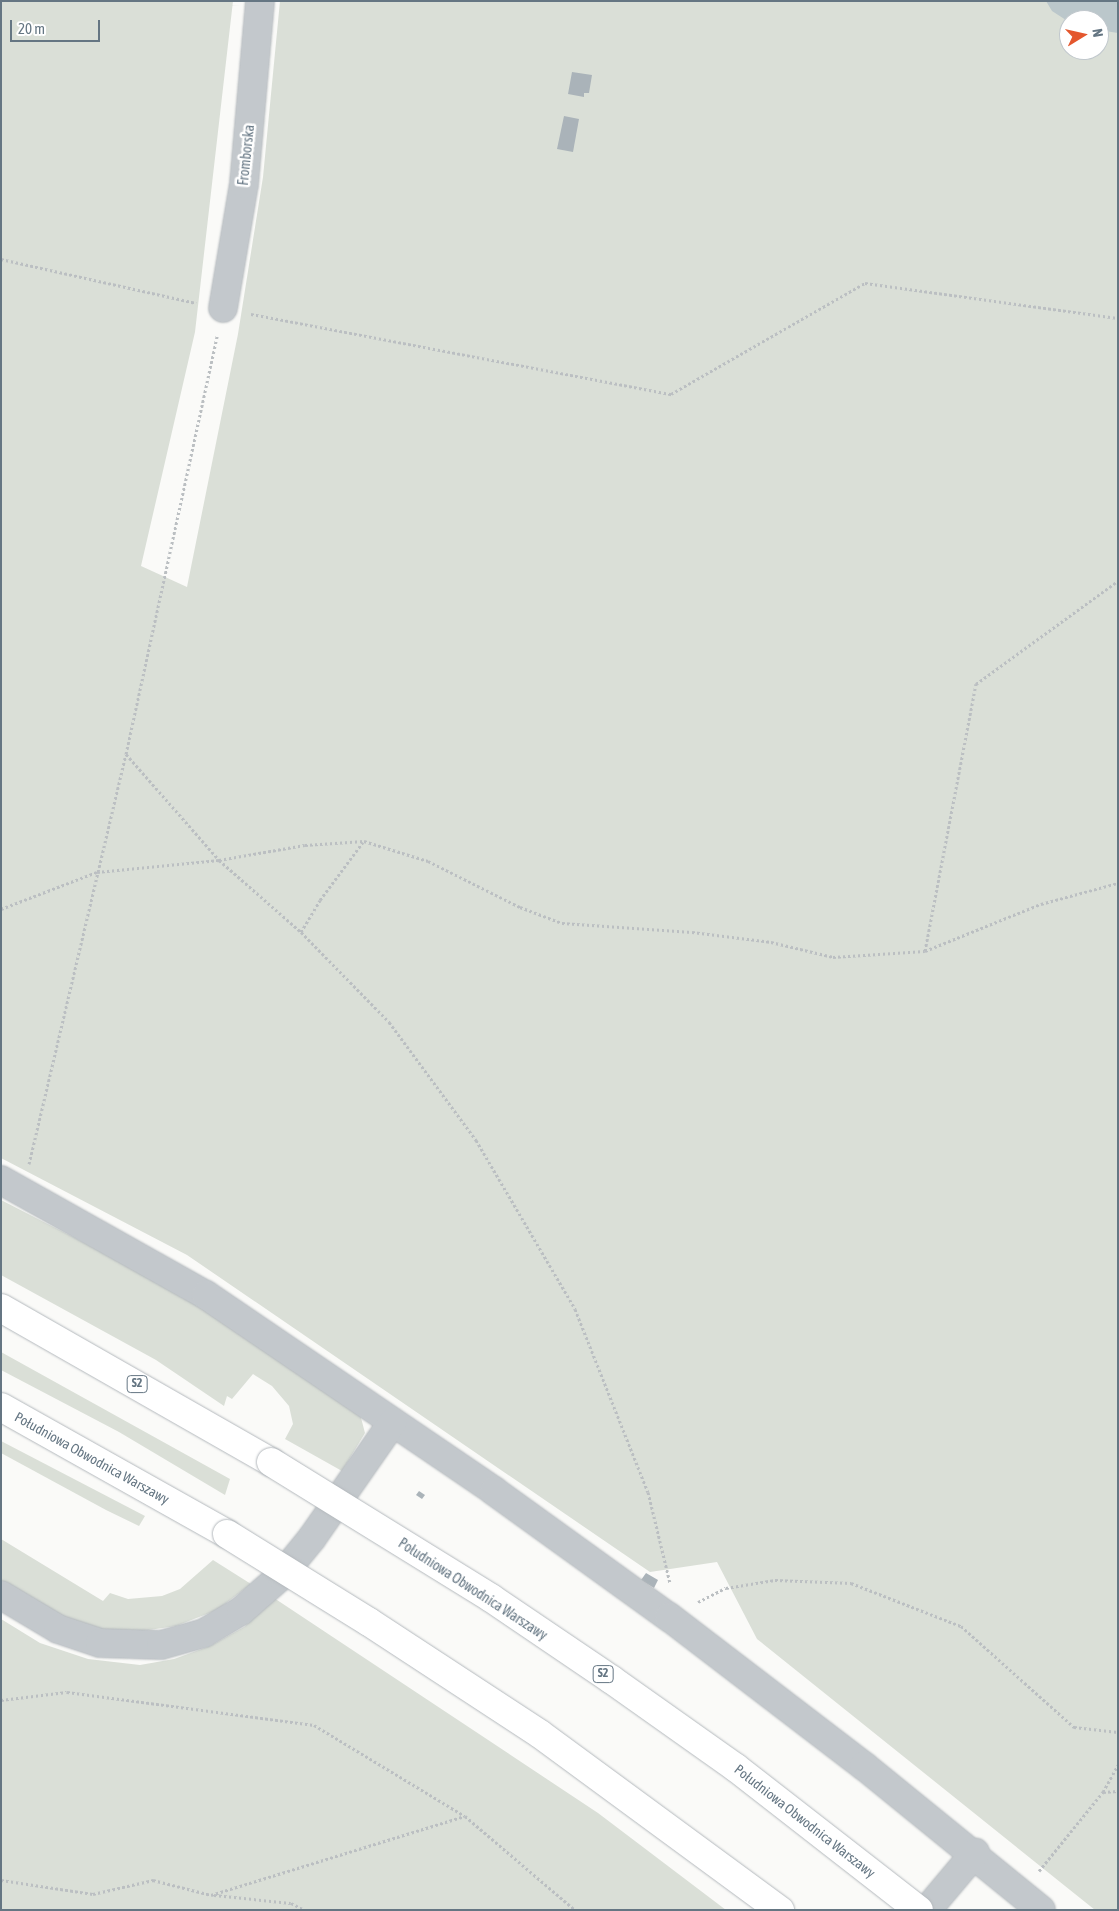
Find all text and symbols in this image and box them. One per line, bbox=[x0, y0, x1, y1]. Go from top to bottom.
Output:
scale bar bbox=[12, 10, 102, 42]
north arrow bbox=[1059, 10, 1109, 60]
text: 20 m bbox=[18, 20, 45, 37]
text: N bbox=[1089, 27, 1106, 38]
street label: Fromborska bbox=[234, 124, 258, 186]
road number: S2 bbox=[126, 1375, 148, 1394]
street label: Południowa Obwodnica Warszawy bbox=[12, 1408, 172, 1508]
street label: Południowa Obwodnica Warszawy bbox=[395, 1535, 551, 1643]
road number: S2 bbox=[592, 1665, 614, 1684]
street label: Południowa Obwodnica Warszawy bbox=[731, 1761, 879, 1881]

